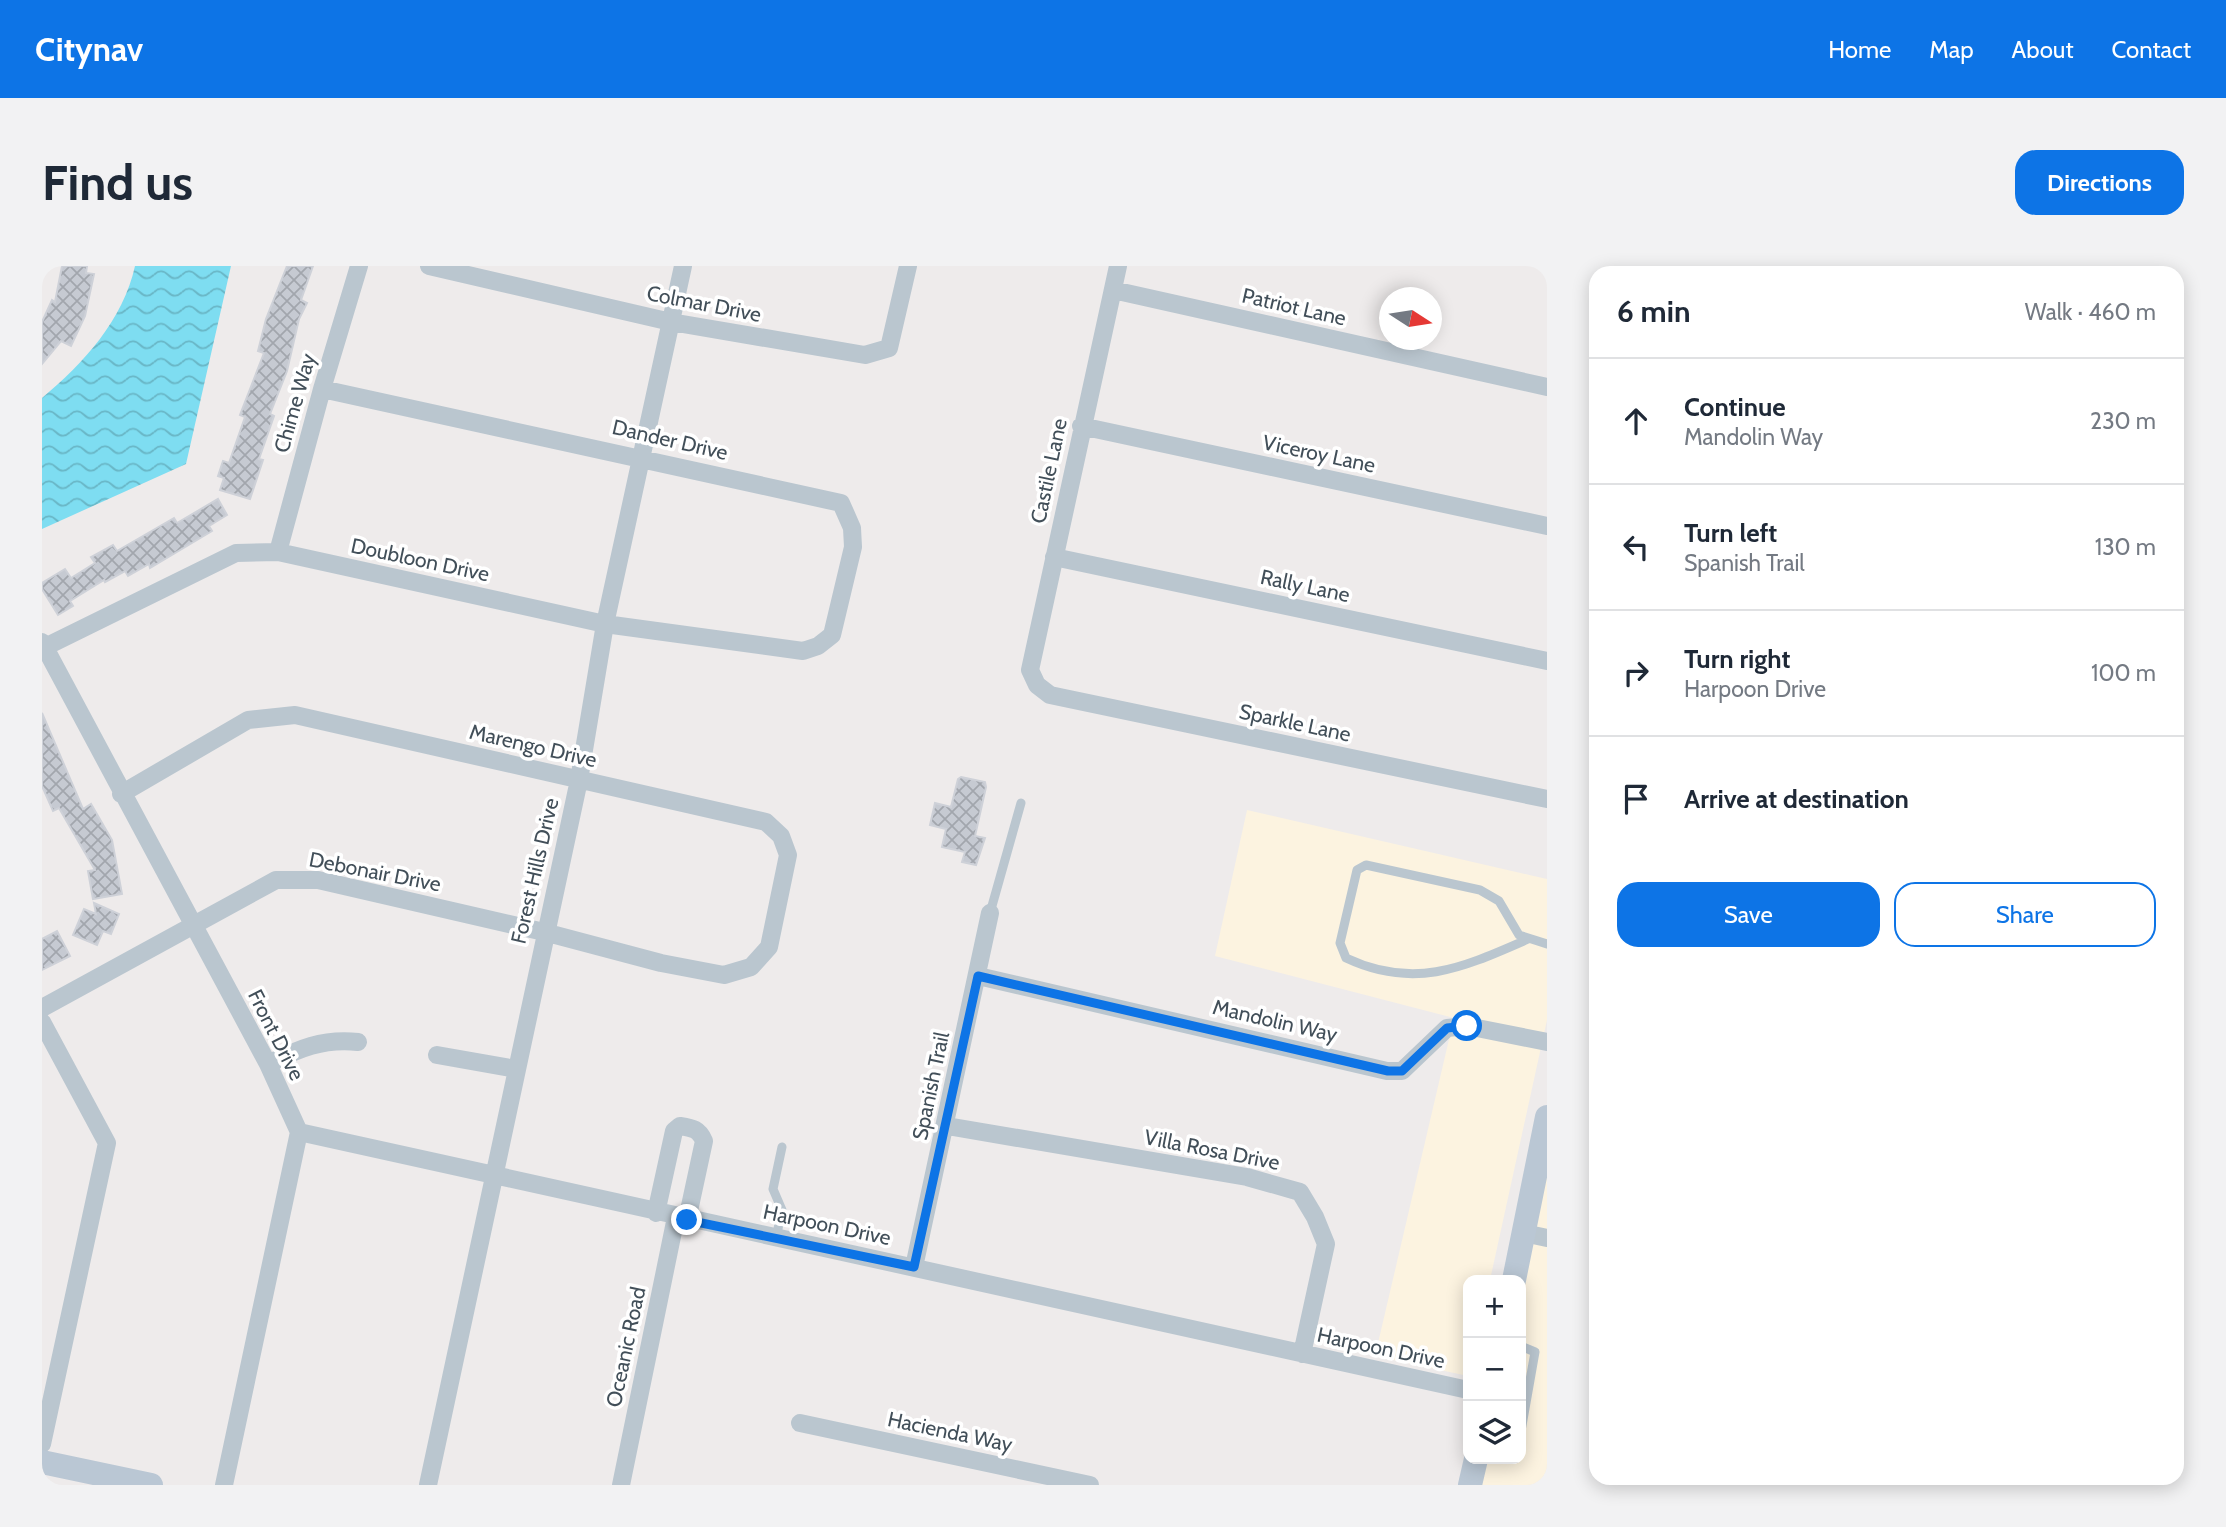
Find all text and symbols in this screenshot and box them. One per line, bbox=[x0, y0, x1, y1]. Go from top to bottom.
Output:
text: Citynav bbox=[35, 29, 143, 69]
text: Home bbox=[1828, 35, 1891, 64]
text: Map bbox=[1929, 35, 1974, 64]
text: About bbox=[2012, 35, 2074, 64]
text: Contact bbox=[2112, 35, 2191, 64]
button: Directions bbox=[2015, 150, 2184, 215]
text: Find us bbox=[42, 153, 193, 212]
street label: Colmar Drive bbox=[645, 280, 764, 327]
street label: Patriot Lane bbox=[1240, 282, 1349, 331]
north arrow bbox=[1379, 287, 1442, 350]
text: 6 min bbox=[1617, 293, 1690, 330]
text: Walk · 460 m bbox=[2025, 298, 2156, 326]
street label: Chime Way bbox=[268, 350, 321, 455]
text: Continue bbox=[1684, 391, 1786, 423]
icon: ahead bbox=[1617, 402, 1655, 440]
text: 230 m bbox=[2090, 407, 2156, 435]
street label: Dander Drive bbox=[610, 414, 731, 465]
street label: Castile Lane bbox=[1025, 416, 1072, 526]
text: Mandolin Way bbox=[1684, 423, 1823, 451]
street label: Viceroy Lane bbox=[1261, 429, 1378, 478]
text: Turn left bbox=[1684, 517, 1777, 549]
icon: left bbox=[1617, 528, 1655, 566]
street label: Doubloon Drive bbox=[349, 533, 492, 586]
text: 130 m bbox=[2095, 533, 2156, 561]
text: Spanish Trail bbox=[1684, 549, 1805, 577]
street label: Rally Lane bbox=[1258, 564, 1352, 607]
text: Turn right bbox=[1684, 643, 1790, 675]
icon: right bbox=[1617, 654, 1655, 692]
text: 100 m bbox=[2091, 659, 2156, 687]
text: Harpoon Drive bbox=[1684, 675, 1826, 703]
street label: Sparkle Lane bbox=[1237, 698, 1353, 747]
street label: Marengo Drive bbox=[467, 719, 599, 772]
icon: arrive bbox=[1617, 780, 1655, 818]
text: Arrive at destination bbox=[1684, 783, 1909, 815]
street label: Forest Hills Drive bbox=[506, 795, 563, 946]
street label: Debonair Drive bbox=[307, 846, 443, 897]
button: Save bbox=[1617, 882, 1880, 947]
button: Share bbox=[1894, 882, 2156, 947]
street label: Front Drive bbox=[243, 985, 310, 1085]
street label: Mandolin Way bbox=[1210, 994, 1340, 1047]
route start bbox=[1451, 1010, 1482, 1041]
street label: Spanish Trail bbox=[907, 1029, 954, 1142]
street label: Villa Rosa Drive bbox=[1142, 1124, 1282, 1175]
street label: Harpoon Drive bbox=[761, 1199, 893, 1250]
route end bbox=[671, 1204, 702, 1235]
map controls bbox=[1463, 1275, 1526, 1464]
button: + bbox=[1463, 1275, 1526, 1338]
street label: Oceanic Road bbox=[601, 1285, 650, 1409]
street label: Harpoon Drive bbox=[1315, 1322, 1447, 1373]
button: − bbox=[1463, 1338, 1526, 1401]
button: layers bbox=[1463, 1401, 1526, 1464]
street label: Hacienda Way bbox=[885, 1406, 1015, 1457]

